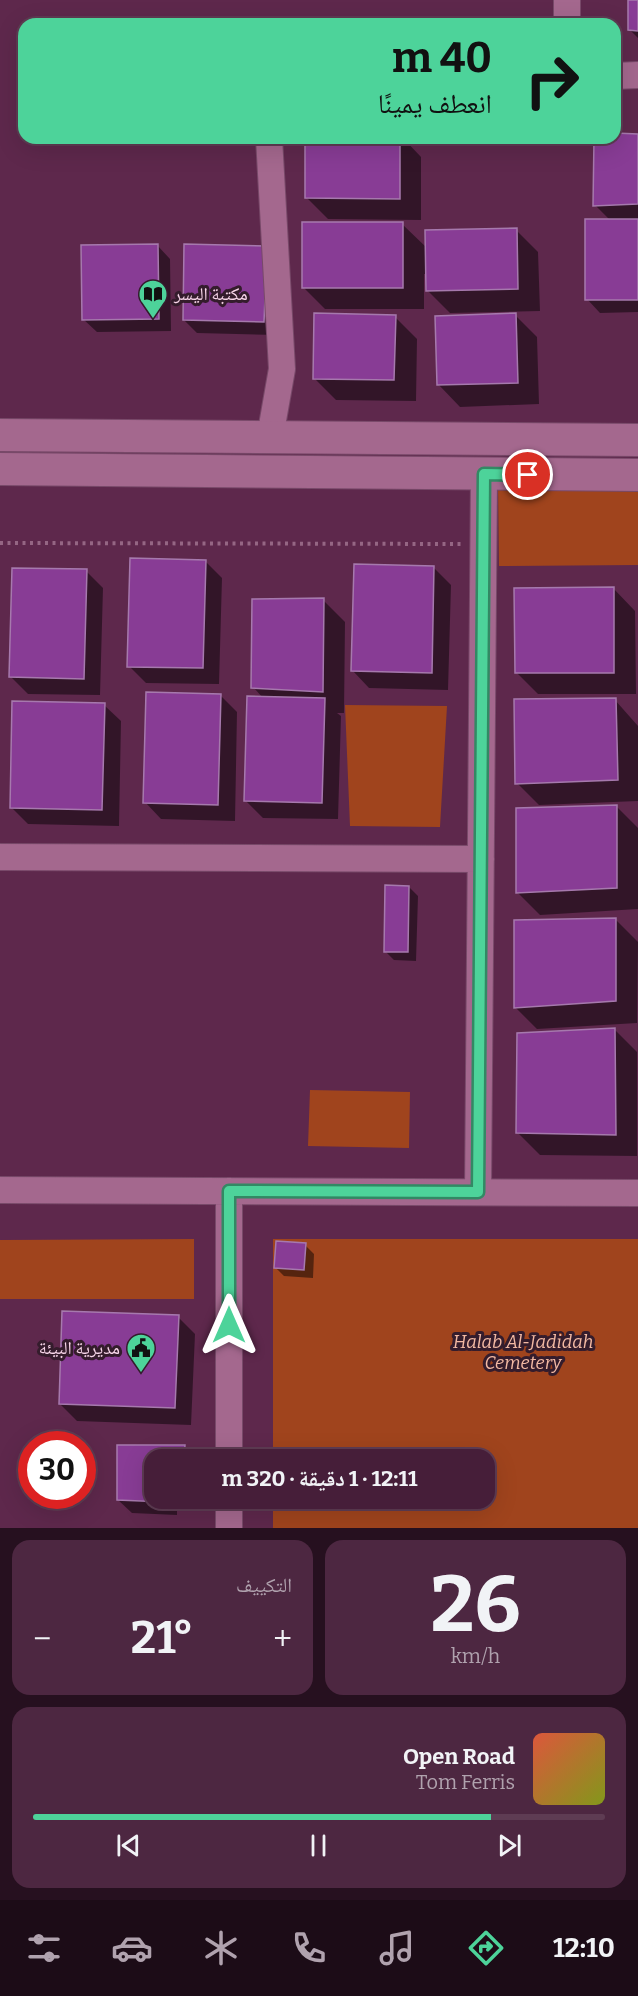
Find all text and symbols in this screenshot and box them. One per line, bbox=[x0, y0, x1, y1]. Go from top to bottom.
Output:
text: 40 m bbox=[392, 33, 492, 83]
icon: right bbox=[513, 42, 591, 120]
text: انعطف يمينًا bbox=[378, 88, 492, 120]
library icon: مكتبة اليسر bbox=[137, 278, 169, 320]
place label: مكتبة اليسر bbox=[173, 283, 248, 305]
pin bbox=[502, 449, 553, 500]
icon: arrive bbox=[511, 458, 544, 491]
position arrow bbox=[197, 1293, 261, 1357]
park label: Halab Al-Jadidah Cemetery bbox=[453, 1331, 593, 1374]
public building icon: مديرية البيئة bbox=[125, 1332, 157, 1374]
place label: مديرية البيئة bbox=[39, 1337, 120, 1359]
speed limit sign: 30 bbox=[18, 1431, 96, 1509]
text: 12:11 · 1 دقيقة · 320 m bbox=[222, 1465, 417, 1492]
text: 26 bbox=[431, 1558, 521, 1652]
text: التكييف bbox=[236, 1573, 292, 1597]
text: 21° bbox=[131, 1611, 194, 1665]
text: − bbox=[33, 1619, 51, 1659]
text: + bbox=[273, 1619, 292, 1659]
text: km/h bbox=[451, 1644, 500, 1668]
text: Open Road bbox=[403, 1743, 515, 1770]
text: Tom Ferris bbox=[416, 1770, 515, 1794]
icon: previous bbox=[112, 1829, 145, 1862]
icon: pause bbox=[302, 1829, 335, 1862]
icon: next bbox=[493, 1829, 526, 1862]
icon: filters bbox=[23, 1927, 65, 1969]
icon: car bbox=[111, 1927, 153, 1969]
icon: climate bbox=[200, 1927, 242, 1969]
icon: phone bbox=[288, 1927, 330, 1969]
icon: music bbox=[376, 1927, 418, 1969]
icon: directions bbox=[465, 1927, 507, 1969]
text: 12:10 bbox=[553, 1932, 615, 1964]

